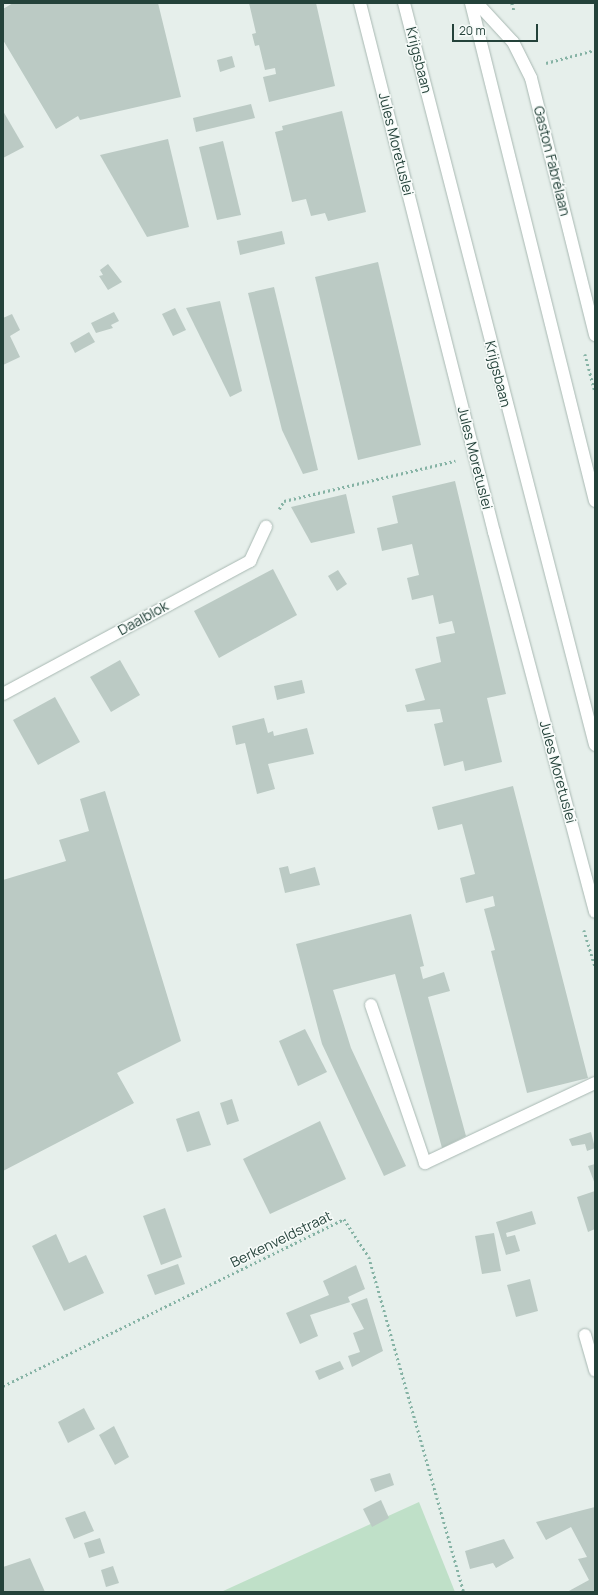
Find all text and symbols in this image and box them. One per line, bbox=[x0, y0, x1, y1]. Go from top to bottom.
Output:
scale bar bbox=[454, 16, 540, 42]
text: 20 m bbox=[459, 22, 486, 39]
street label: Krijgsbaan bbox=[403, 25, 435, 95]
street label: Jules Moretuslei bbox=[375, 91, 417, 197]
street label: Gaston Fabrélaan bbox=[530, 104, 574, 218]
street label: Krijgsbaan bbox=[482, 339, 514, 409]
street label: Jules Moretuslei bbox=[454, 405, 496, 511]
street label: Daalblok bbox=[115, 597, 171, 639]
street label: Jules Moretuslei bbox=[536, 719, 580, 825]
street label: Berkenveldstraat bbox=[228, 1207, 334, 1271]

